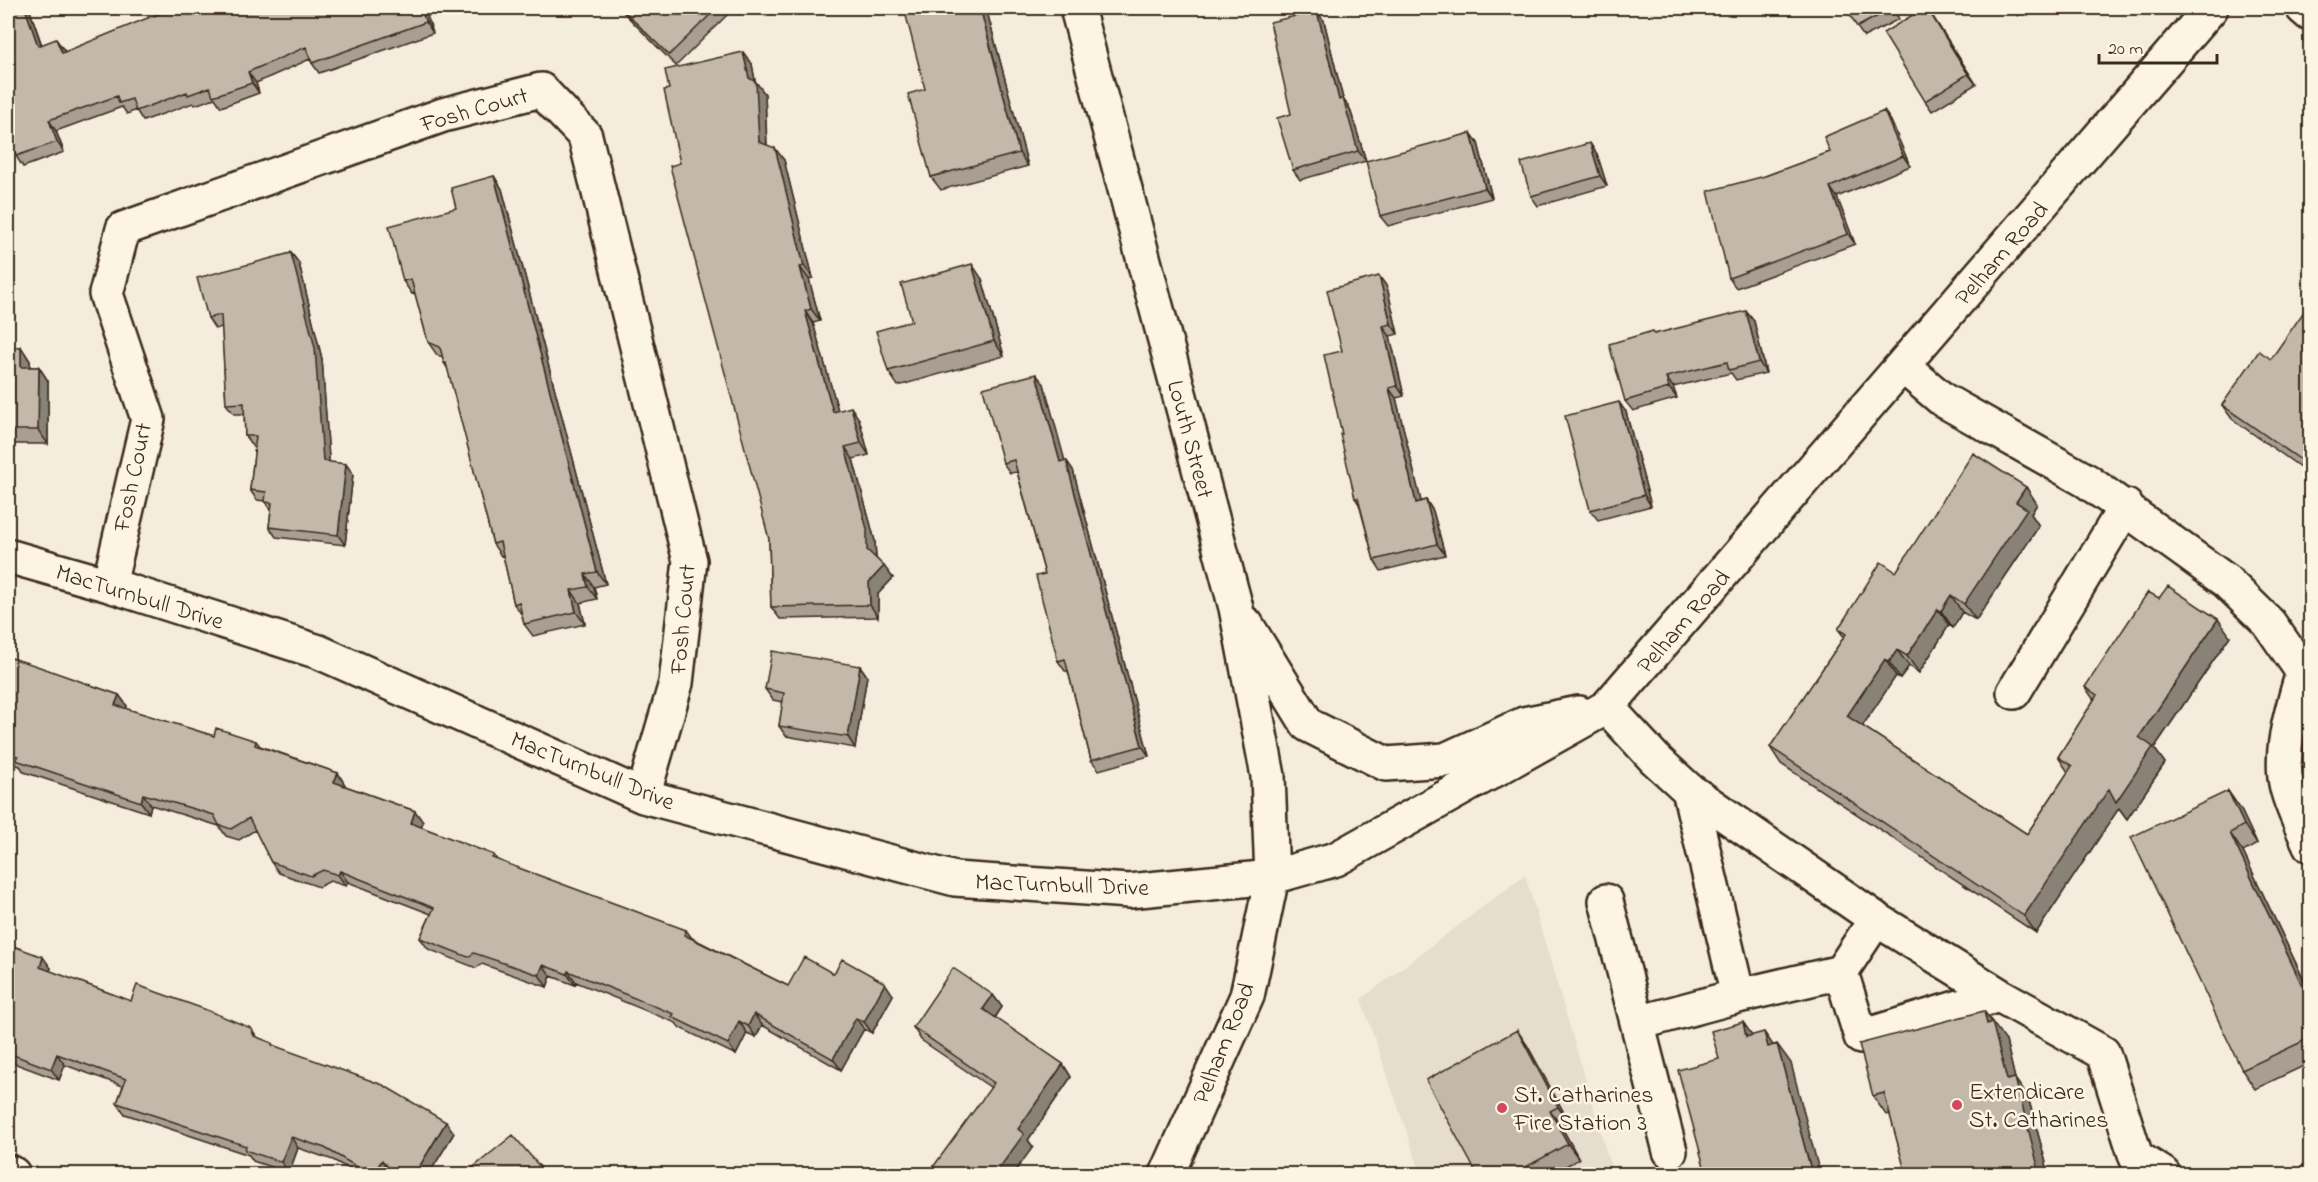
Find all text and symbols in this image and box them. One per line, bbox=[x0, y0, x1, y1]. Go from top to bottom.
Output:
scale bar bbox=[2099, 27, 2218, 65]
text: 20 m bbox=[2108, 37, 2143, 63]
street label: Fosh Court bbox=[416, 79, 533, 144]
street label: Pelham Road bbox=[1948, 194, 2059, 315]
street label: Louth Street bbox=[1156, 377, 1221, 503]
street label: Fosh Court bbox=[106, 420, 163, 536]
street label: MacTurnbull Drive bbox=[51, 556, 228, 641]
street label: Pelham Road bbox=[1630, 562, 1741, 683]
street label: Fosh Court bbox=[662, 563, 707, 677]
street label: MacTurnbull Drive bbox=[505, 724, 679, 821]
street label: MacTurnbull Drive bbox=[974, 866, 1150, 907]
street label: Pelham Road bbox=[1185, 977, 1266, 1110]
place label: Extendicare St. Catharines bbox=[1969, 1076, 2109, 1139]
place label: St. Catharines Fire Station 3 bbox=[1513, 1079, 1654, 1142]
marker: Extendicare St. Catharines bbox=[1950, 1098, 1964, 1112]
marker: St. Catharines Fire Station 3 bbox=[1495, 1101, 1509, 1115]

